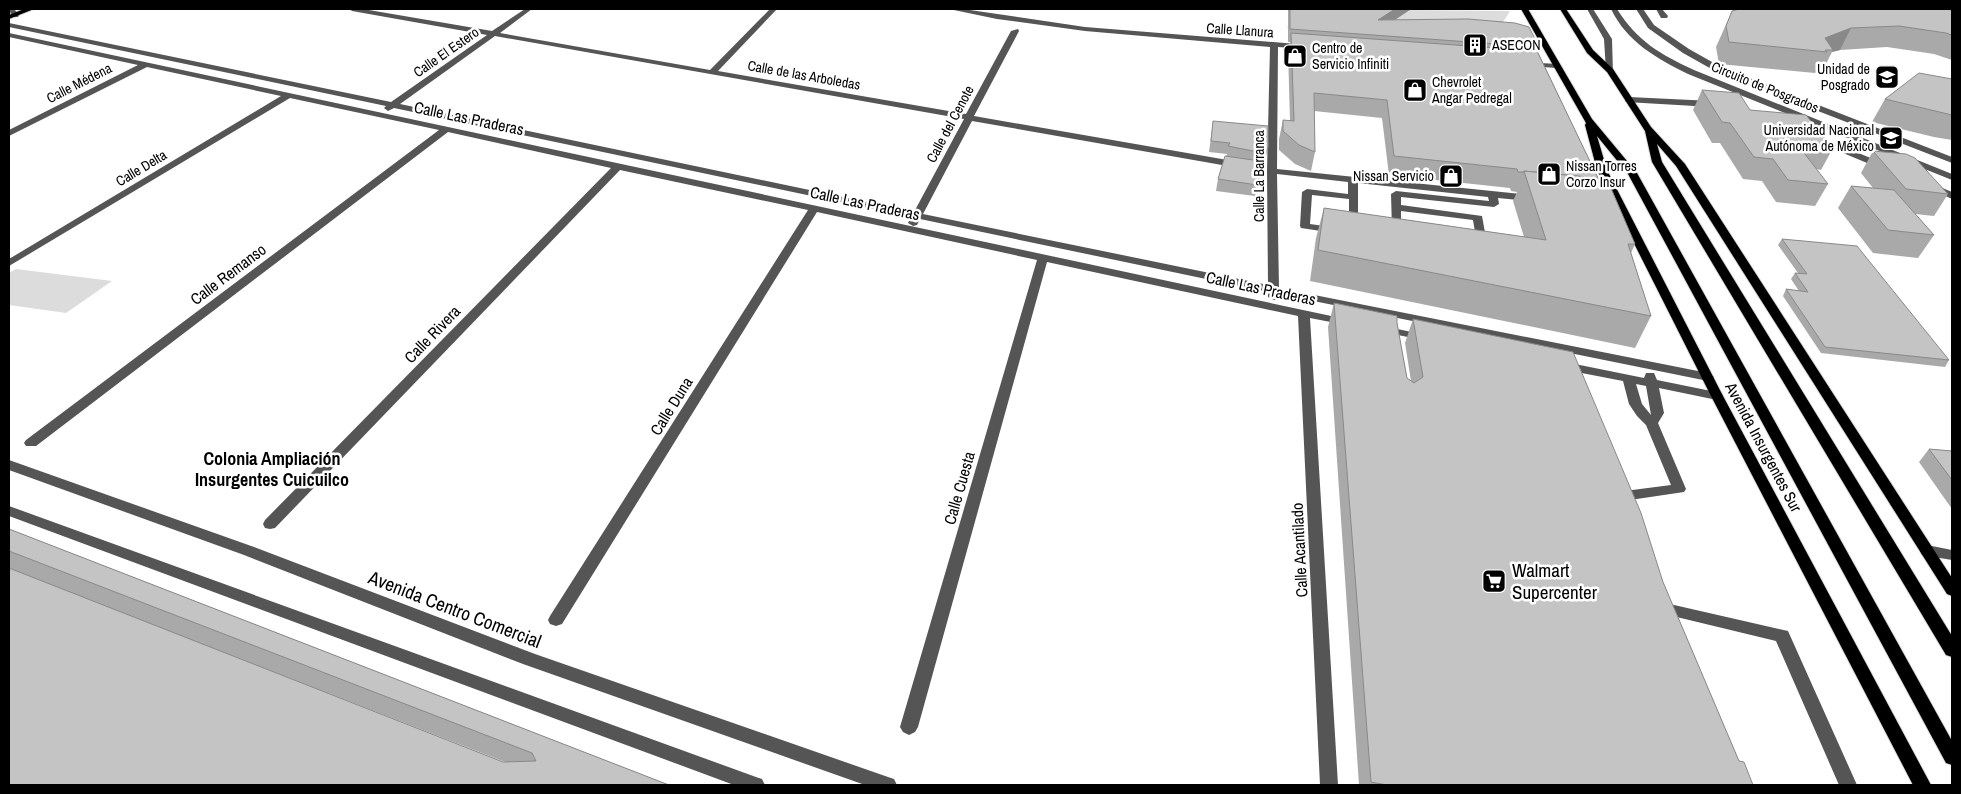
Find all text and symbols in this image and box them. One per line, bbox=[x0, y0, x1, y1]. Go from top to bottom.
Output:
street label: Calle Llanura bbox=[1206, 19, 1275, 41]
street label: Calle El Estero bbox=[410, 23, 482, 81]
building icon: ASECON bbox=[1462, 32, 1488, 58]
place label: ASECON bbox=[1491, 36, 1540, 54]
place label: Centro de Servicio Infiniti bbox=[1312, 39, 1389, 73]
shop icon: Centro de Servicio Infiniti bbox=[1282, 43, 1308, 69]
street label: Calle de las Arboledas bbox=[746, 56, 862, 94]
street label: Circuito de Posgrados bbox=[1709, 57, 1822, 117]
street label: Calle Médena bbox=[43, 59, 115, 107]
place label: Unidad de Posgrado bbox=[1817, 60, 1870, 94]
school or university icon: Unidad de Posgrado bbox=[1874, 64, 1900, 90]
place label: Chevrolet Angar Pedregal bbox=[1431, 73, 1512, 107]
shop icon: Chevrolet Angar Pedregal bbox=[1402, 77, 1428, 103]
street label: Calle del Cenote bbox=[922, 82, 978, 166]
street label: Calle Las Praderas bbox=[412, 96, 526, 140]
place label: Universidad Nacional Autónoma de México bbox=[1764, 121, 1874, 155]
school or university icon: Universidad Nacional Autónoma de México bbox=[1878, 125, 1904, 151]
street label: Calle La Barranca bbox=[1250, 129, 1268, 222]
street label: Calle Delta bbox=[112, 146, 170, 190]
place label: Nissan Torres Corzo Insur bbox=[1566, 157, 1637, 191]
shop icon: Nissan Torres Corzo Insur bbox=[1536, 161, 1562, 187]
shop icon: Nissan Servicio bbox=[1438, 163, 1464, 189]
place label: Nissan Servicio bbox=[1353, 167, 1434, 185]
street label: Calle Las Praderas bbox=[808, 181, 922, 225]
street label: Calle Remanso bbox=[186, 238, 270, 310]
street label: Calle Las Praderas bbox=[1204, 266, 1318, 310]
street label: Calle Rivera bbox=[399, 300, 465, 368]
street label: Calle Duna bbox=[644, 372, 698, 439]
street label: Avenida Insurgentes Sur bbox=[1720, 377, 1808, 516]
district label: Colonia Ampliación Insurgentes Cuicuilco bbox=[195, 446, 349, 492]
street label: Calle Cuesta bbox=[938, 448, 980, 527]
street label: Calle Acantilado bbox=[1286, 502, 1312, 598]
place label: Walmart Supercenter bbox=[1512, 557, 1598, 605]
street label: Avenida Centro Comercial bbox=[364, 564, 545, 654]
supermarket icon: Walmart Supercenter bbox=[1481, 568, 1507, 594]

